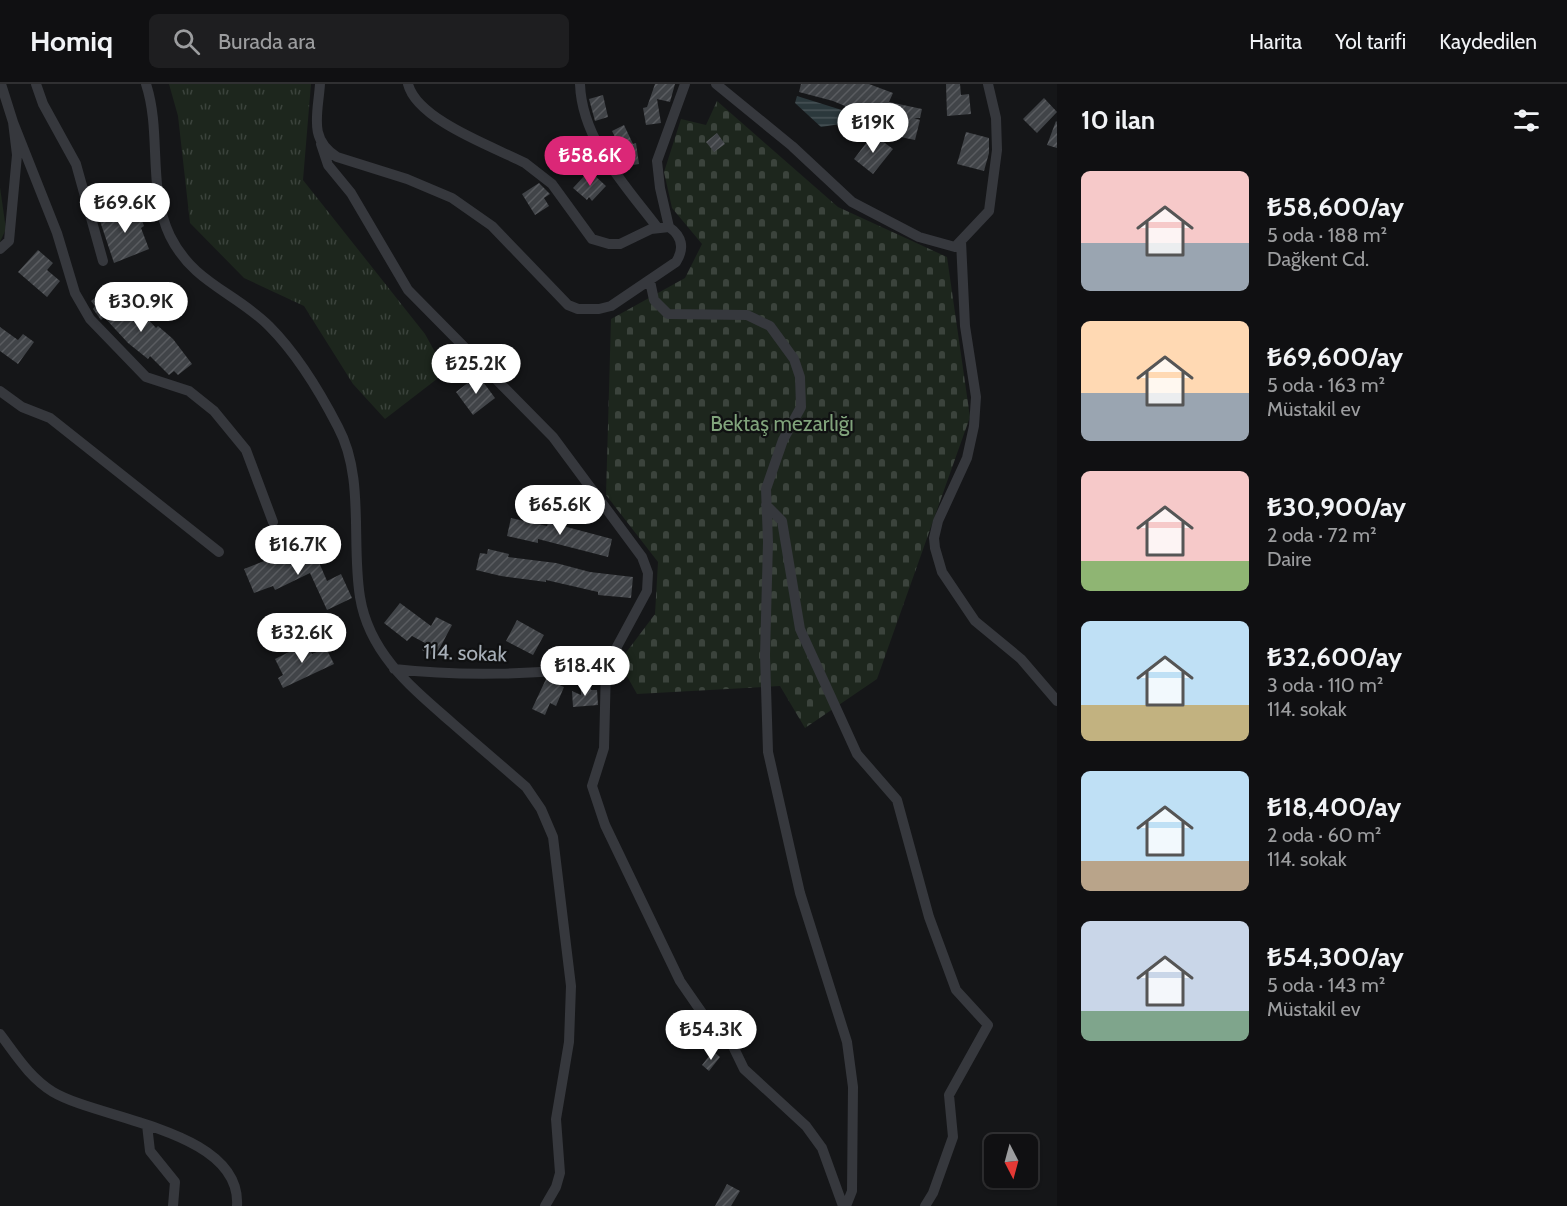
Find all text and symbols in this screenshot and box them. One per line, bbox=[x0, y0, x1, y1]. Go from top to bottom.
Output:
search box bbox=[149, 14, 569, 68]
text: Homiq bbox=[30, 24, 113, 58]
icon: search bbox=[170, 25, 203, 58]
text: Burada ara bbox=[218, 28, 316, 55]
text: Harita bbox=[1249, 29, 1302, 54]
text: Yol tarifi bbox=[1335, 29, 1406, 54]
text: Kaydedilen bbox=[1439, 29, 1537, 54]
pin: ₺19K bbox=[837, 103, 909, 154]
text: 10 ilan bbox=[1081, 104, 1155, 136]
icon: filters bbox=[1510, 104, 1543, 137]
text: ₺19K bbox=[851, 110, 895, 134]
pin: ₺58.6K bbox=[541, 136, 639, 187]
text: ₺58.6K bbox=[559, 143, 621, 167]
pin: ₺69.6K bbox=[76, 183, 174, 234]
text: ₺69.6K bbox=[94, 190, 156, 214]
text: ₺58,600/ay bbox=[1267, 191, 1404, 223]
icon: home bbox=[1129, 195, 1201, 267]
text: 5 oda · 188 m² bbox=[1267, 223, 1387, 247]
text: Dağkent Cd. bbox=[1267, 247, 1369, 271]
pin: ₺30.9K bbox=[92, 282, 190, 333]
text: ₺30.9K bbox=[109, 289, 173, 313]
text: ₺69,600/ay bbox=[1267, 341, 1403, 373]
pin: ₺25.2K bbox=[427, 344, 525, 395]
icon: home bbox=[1129, 345, 1201, 417]
text: ₺25.2K bbox=[446, 351, 506, 375]
text: 5 oda · 163 m² bbox=[1267, 373, 1385, 397]
text: Müstakil ev bbox=[1267, 397, 1361, 421]
park label: Bektaş mezarlığı bbox=[710, 411, 854, 436]
pin: ₺65.6K bbox=[511, 485, 609, 536]
text: ₺30,900/ay bbox=[1267, 491, 1406, 523]
text: ₺65.6K bbox=[529, 492, 591, 516]
icon: home bbox=[1129, 495, 1201, 567]
text: 2 oda · 72 m² bbox=[1267, 523, 1377, 547]
pin: ₺16.7K bbox=[249, 525, 347, 576]
text: ₺16.7K bbox=[269, 532, 327, 556]
text: Daire bbox=[1267, 547, 1312, 571]
pin: ₺32.6K bbox=[253, 613, 351, 664]
text: ₺32.6K bbox=[271, 620, 333, 644]
street label: 114. sokak bbox=[423, 639, 508, 666]
text: ₺32,600/ay bbox=[1267, 641, 1402, 673]
icon: home bbox=[1129, 645, 1201, 717]
pin: ₺18.4K bbox=[536, 646, 634, 697]
text: ₺18.4K bbox=[555, 653, 615, 677]
text: 3 oda · 110 m² bbox=[1267, 673, 1383, 697]
text: 114. sokak bbox=[1267, 697, 1347, 721]
text: ₺18,400/ay bbox=[1267, 791, 1401, 823]
icon: home bbox=[1129, 795, 1201, 867]
text: 2 oda · 60 m² bbox=[1267, 823, 1381, 847]
text: 114. sokak bbox=[1267, 847, 1347, 871]
text: ₺54,300/ay bbox=[1267, 941, 1404, 973]
icon: home bbox=[1129, 945, 1201, 1017]
text: 5 oda · 143 m² bbox=[1267, 973, 1385, 997]
text: Müstakil ev bbox=[1267, 997, 1361, 1021]
pin: ₺54.3K bbox=[662, 1010, 760, 1061]
text: ₺54.3K bbox=[680, 1017, 742, 1041]
north arrow bbox=[984, 1134, 1038, 1188]
map controls bbox=[984, 1134, 1038, 1188]

